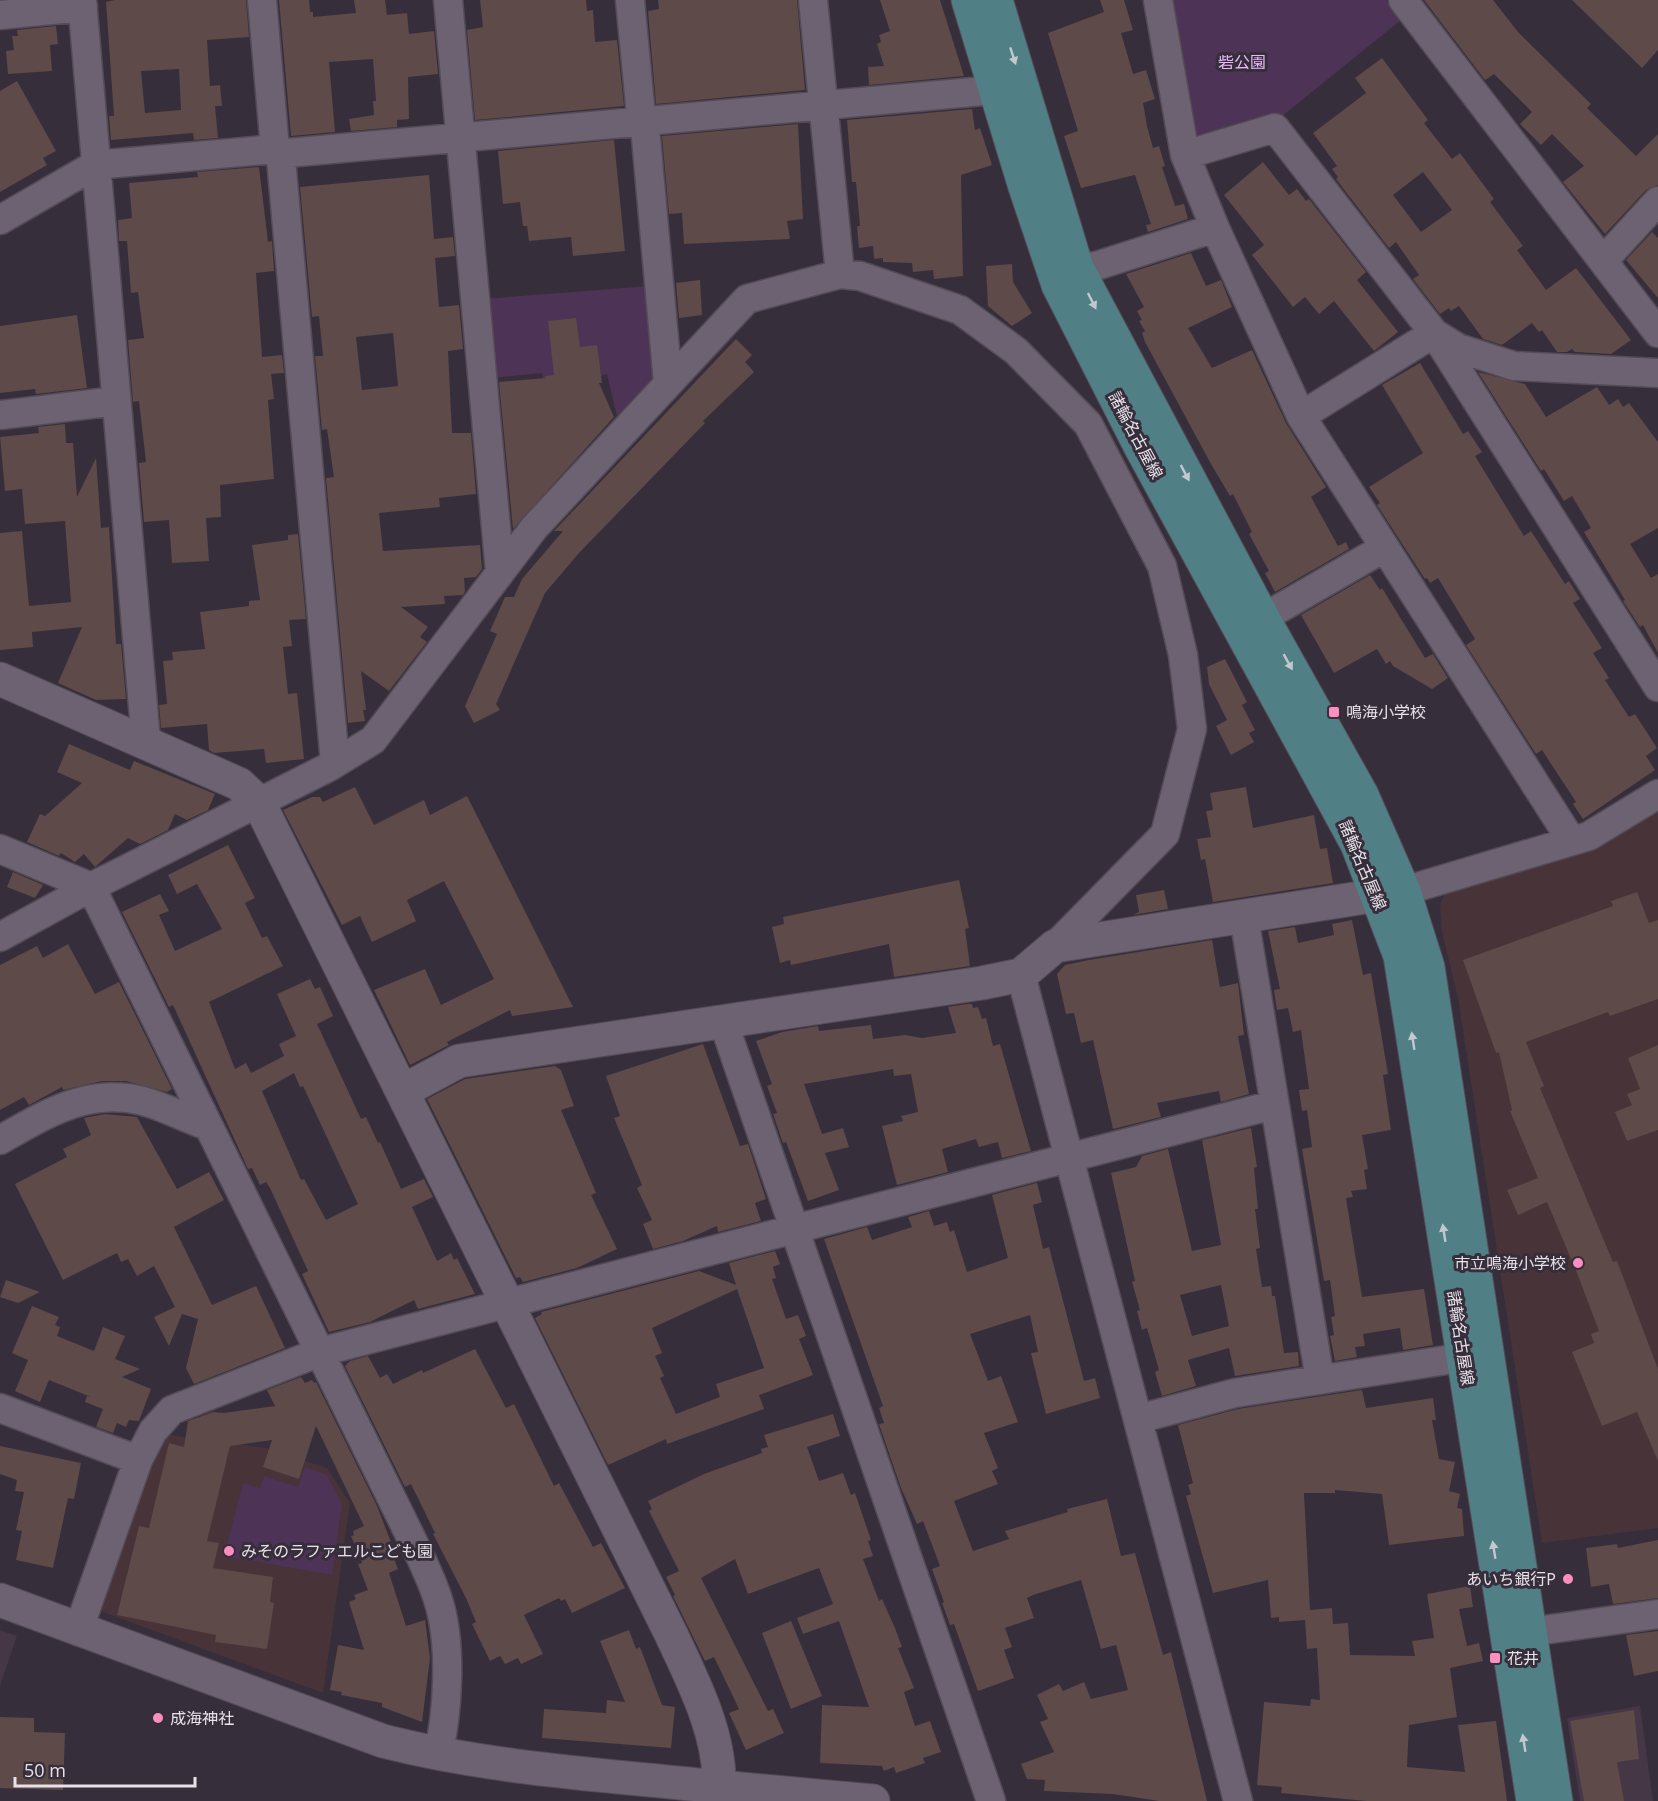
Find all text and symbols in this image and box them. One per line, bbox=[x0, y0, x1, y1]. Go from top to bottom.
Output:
one-way arrow bbox=[1009, 47, 1019, 65]
park label: 砦公園 bbox=[1218, 51, 1266, 73]
one-way arrow bbox=[1087, 292, 1097, 310]
street label: 諸輪名古屋線 bbox=[1104, 387, 1168, 483]
one-way arrow bbox=[1180, 464, 1190, 481]
one-way arrow bbox=[1283, 654, 1293, 671]
place label: 鳴海小学校 bbox=[1346, 701, 1426, 723]
marker: 鳴海小学校 bbox=[1327, 705, 1341, 719]
street label: 諸輪名古屋線 bbox=[1334, 817, 1392, 913]
one-way arrow bbox=[1409, 1031, 1418, 1050]
one-way arrow bbox=[1439, 1224, 1448, 1243]
place label: 市立鳴海小学校 bbox=[1454, 1252, 1566, 1274]
marker: 市立鳴海小学校 bbox=[1571, 1256, 1585, 1270]
street label: 諸輪名古屋線 bbox=[1443, 1289, 1479, 1387]
place label: みそのラファエルこども園 bbox=[241, 1540, 433, 1562]
one-way arrow bbox=[1489, 1541, 1498, 1560]
marker: みそのラファエルこども園 bbox=[222, 1544, 236, 1558]
place label: あいち銀行P bbox=[1466, 1568, 1556, 1590]
marker: あいち銀行P bbox=[1561, 1572, 1575, 1586]
place label: 花井 bbox=[1507, 1647, 1539, 1669]
marker: 花井 bbox=[1488, 1651, 1502, 1665]
place label: 成海神社 bbox=[170, 1707, 234, 1729]
marker: 成海神社 bbox=[151, 1711, 165, 1725]
one-way arrow bbox=[1519, 1734, 1528, 1753]
scale bar bbox=[15, 1750, 195, 1788]
text: 50 m bbox=[24, 1758, 66, 1782]

